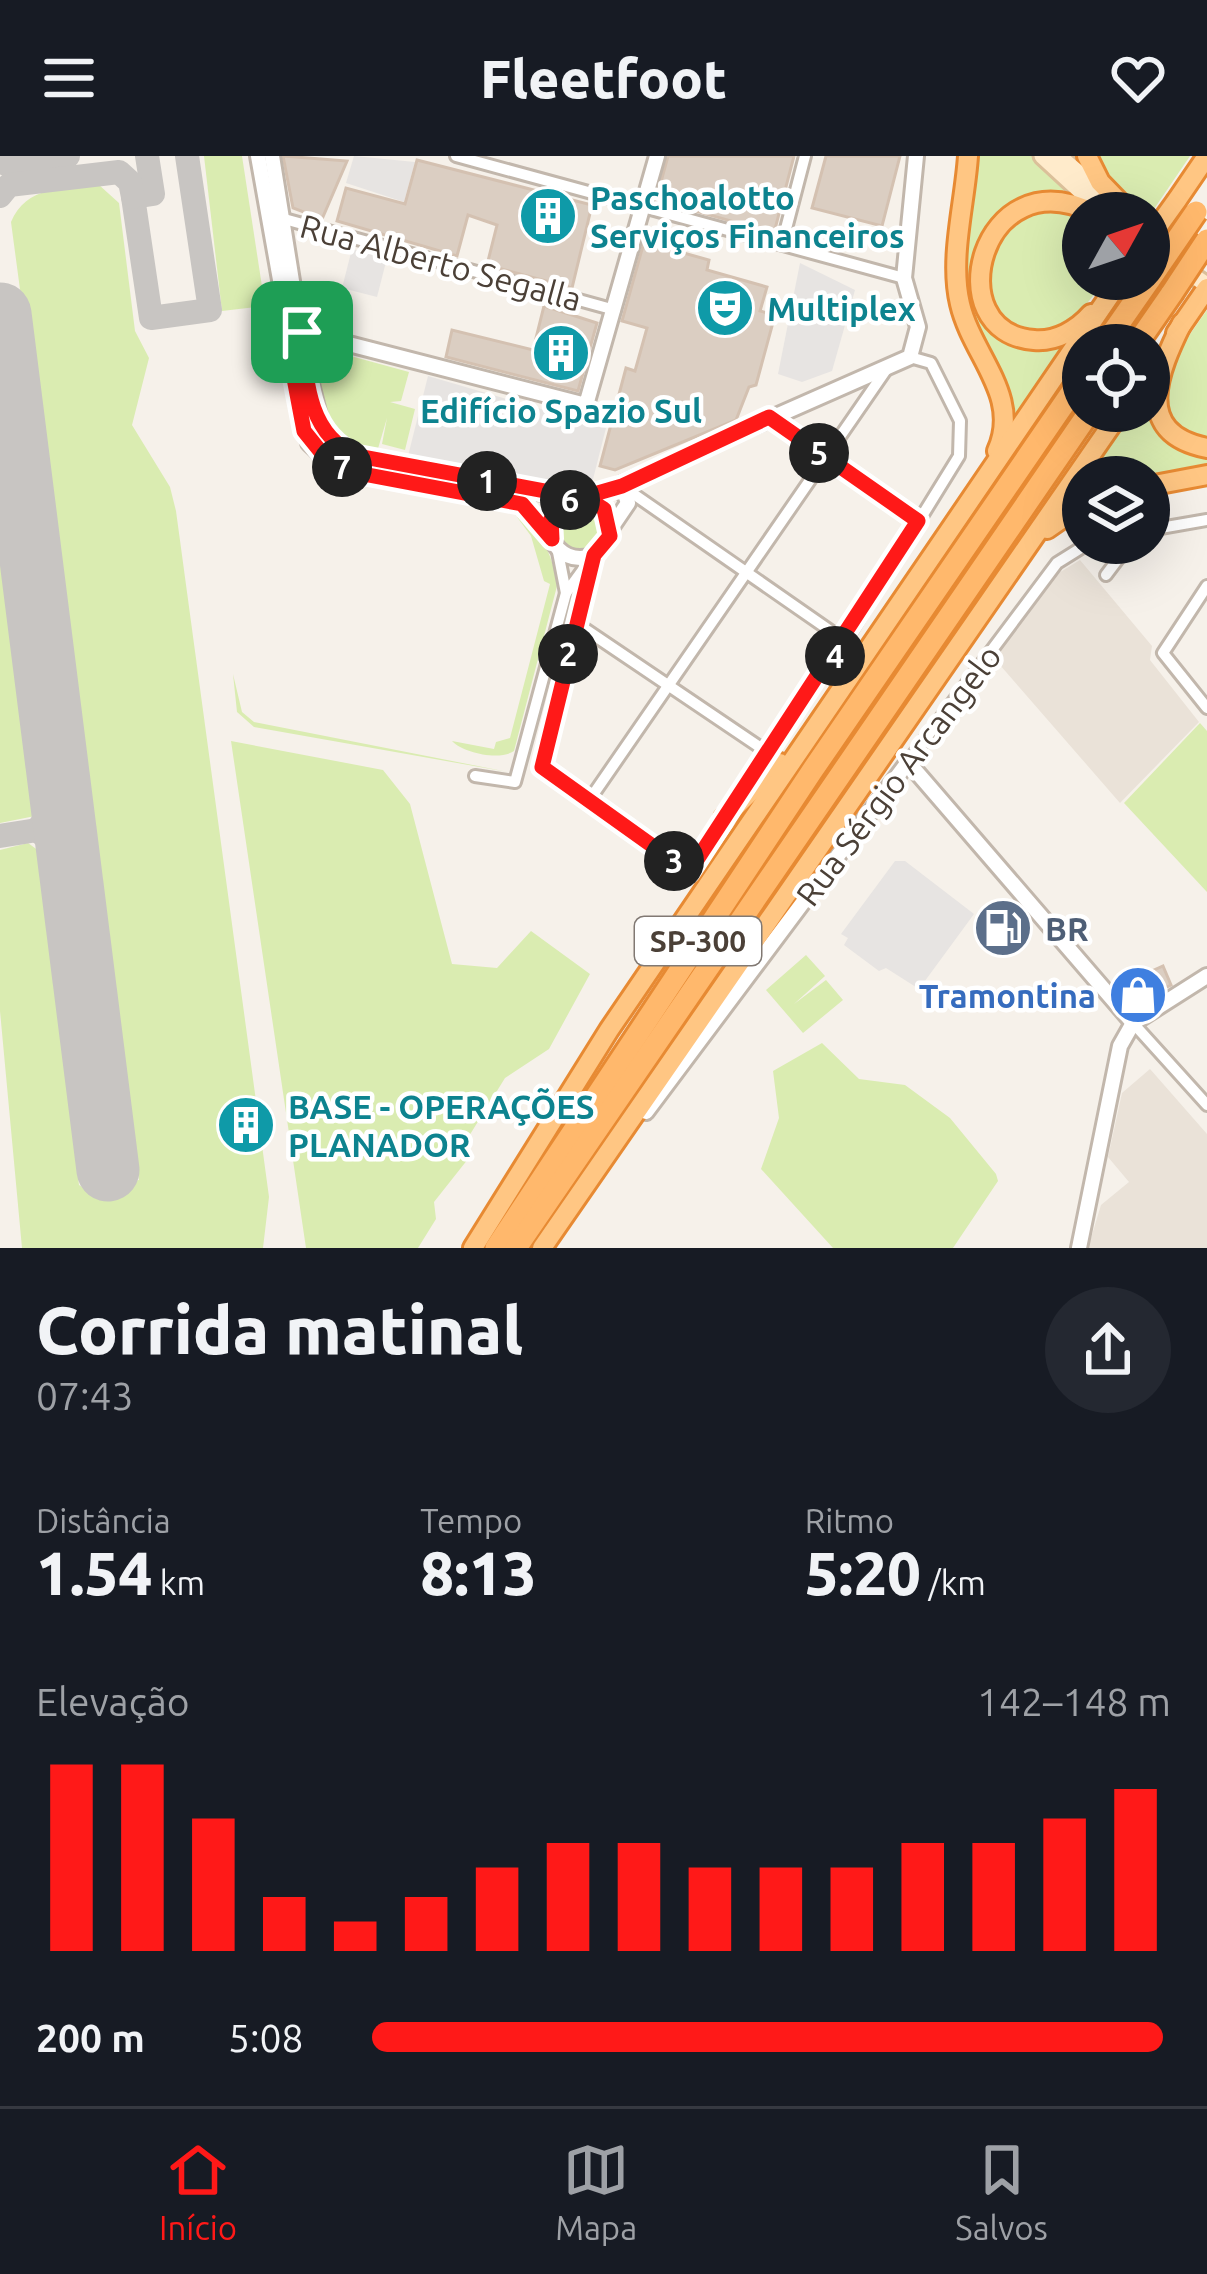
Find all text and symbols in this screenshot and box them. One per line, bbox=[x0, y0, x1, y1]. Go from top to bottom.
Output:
icon: menu bbox=[36, 45, 102, 111]
icon: heart bbox=[1105, 45, 1171, 111]
text: Fleetfoot bbox=[480, 48, 727, 108]
place label: Paschoalotto Serviços Financeiros bbox=[590, 179, 905, 255]
building icon: Paschoalotto Serviços Financeiros bbox=[517, 185, 579, 247]
north arrow bbox=[1062, 192, 1170, 300]
map controls bbox=[1062, 192, 1170, 564]
street label: Rua Alberto Segalla bbox=[296, 207, 586, 317]
theatre icon: Multiplex bbox=[694, 277, 756, 339]
pin bbox=[251, 281, 353, 383]
place label: Multiplex bbox=[767, 290, 916, 327]
icon: arrive bbox=[269, 299, 335, 365]
building icon: Edifício Spazio Sul bbox=[530, 322, 592, 384]
button: locate bbox=[1062, 324, 1170, 432]
place label: Edifício Spazio Sul bbox=[420, 392, 702, 429]
pin: 5 bbox=[789, 423, 849, 483]
text: 5 bbox=[810, 434, 828, 471]
pin: 7 bbox=[312, 437, 372, 497]
text: 7 bbox=[333, 448, 351, 485]
pin: 1 bbox=[457, 451, 517, 511]
button: layers bbox=[1062, 456, 1170, 564]
text: 1 bbox=[478, 462, 496, 499]
pin: 6 bbox=[540, 470, 600, 530]
text: 6 bbox=[561, 481, 579, 518]
pin: 2 bbox=[538, 624, 598, 684]
pin: 4 bbox=[805, 626, 865, 686]
text: 2 bbox=[559, 635, 577, 672]
text: 4 bbox=[826, 637, 844, 674]
street label: Rua Sérgio Arcangelo bbox=[788, 638, 1008, 912]
pin: 3 bbox=[644, 831, 704, 891]
text: 3 bbox=[665, 842, 683, 879]
fuel station icon: BR bbox=[972, 897, 1034, 959]
place label: BR bbox=[1045, 910, 1089, 947]
road number: SP-300 bbox=[635, 917, 761, 965]
shop icon: Tramontina bbox=[1107, 964, 1169, 1026]
place label: Tramontina bbox=[919, 977, 1096, 1014]
place label: BASE - OPERAÇÕES PLANADOR bbox=[288, 1087, 595, 1163]
building icon: BASE - OPERAÇÕES PLANADOR bbox=[215, 1094, 277, 1156]
button: share bbox=[1045, 1287, 1171, 1413]
text: Corrida matinal bbox=[36, 1292, 523, 1366]
text: 07:43 bbox=[36, 1374, 134, 1417]
text: Distância bbox=[36, 1502, 171, 1539]
text: Tempo bbox=[420, 1502, 522, 1539]
text: Ritmo bbox=[805, 1502, 894, 1539]
text: 1.54 bbox=[36, 1539, 152, 1606]
text: 8:13 bbox=[420, 1539, 537, 1606]
text: 5:20 bbox=[805, 1539, 921, 1606]
text: km bbox=[152, 1564, 205, 1601]
text: /km bbox=[921, 1564, 986, 1601]
text: Elevação bbox=[36, 1680, 190, 1723]
text: 142–148 m bbox=[977, 1680, 1171, 1723]
text: 200 m bbox=[36, 2016, 145, 2059]
text: 5:08 bbox=[228, 2016, 304, 2059]
tab: Início bbox=[159, 2137, 237, 2246]
tab: Mapa bbox=[555, 2137, 637, 2246]
tab: Salvos bbox=[955, 2137, 1048, 2246]

